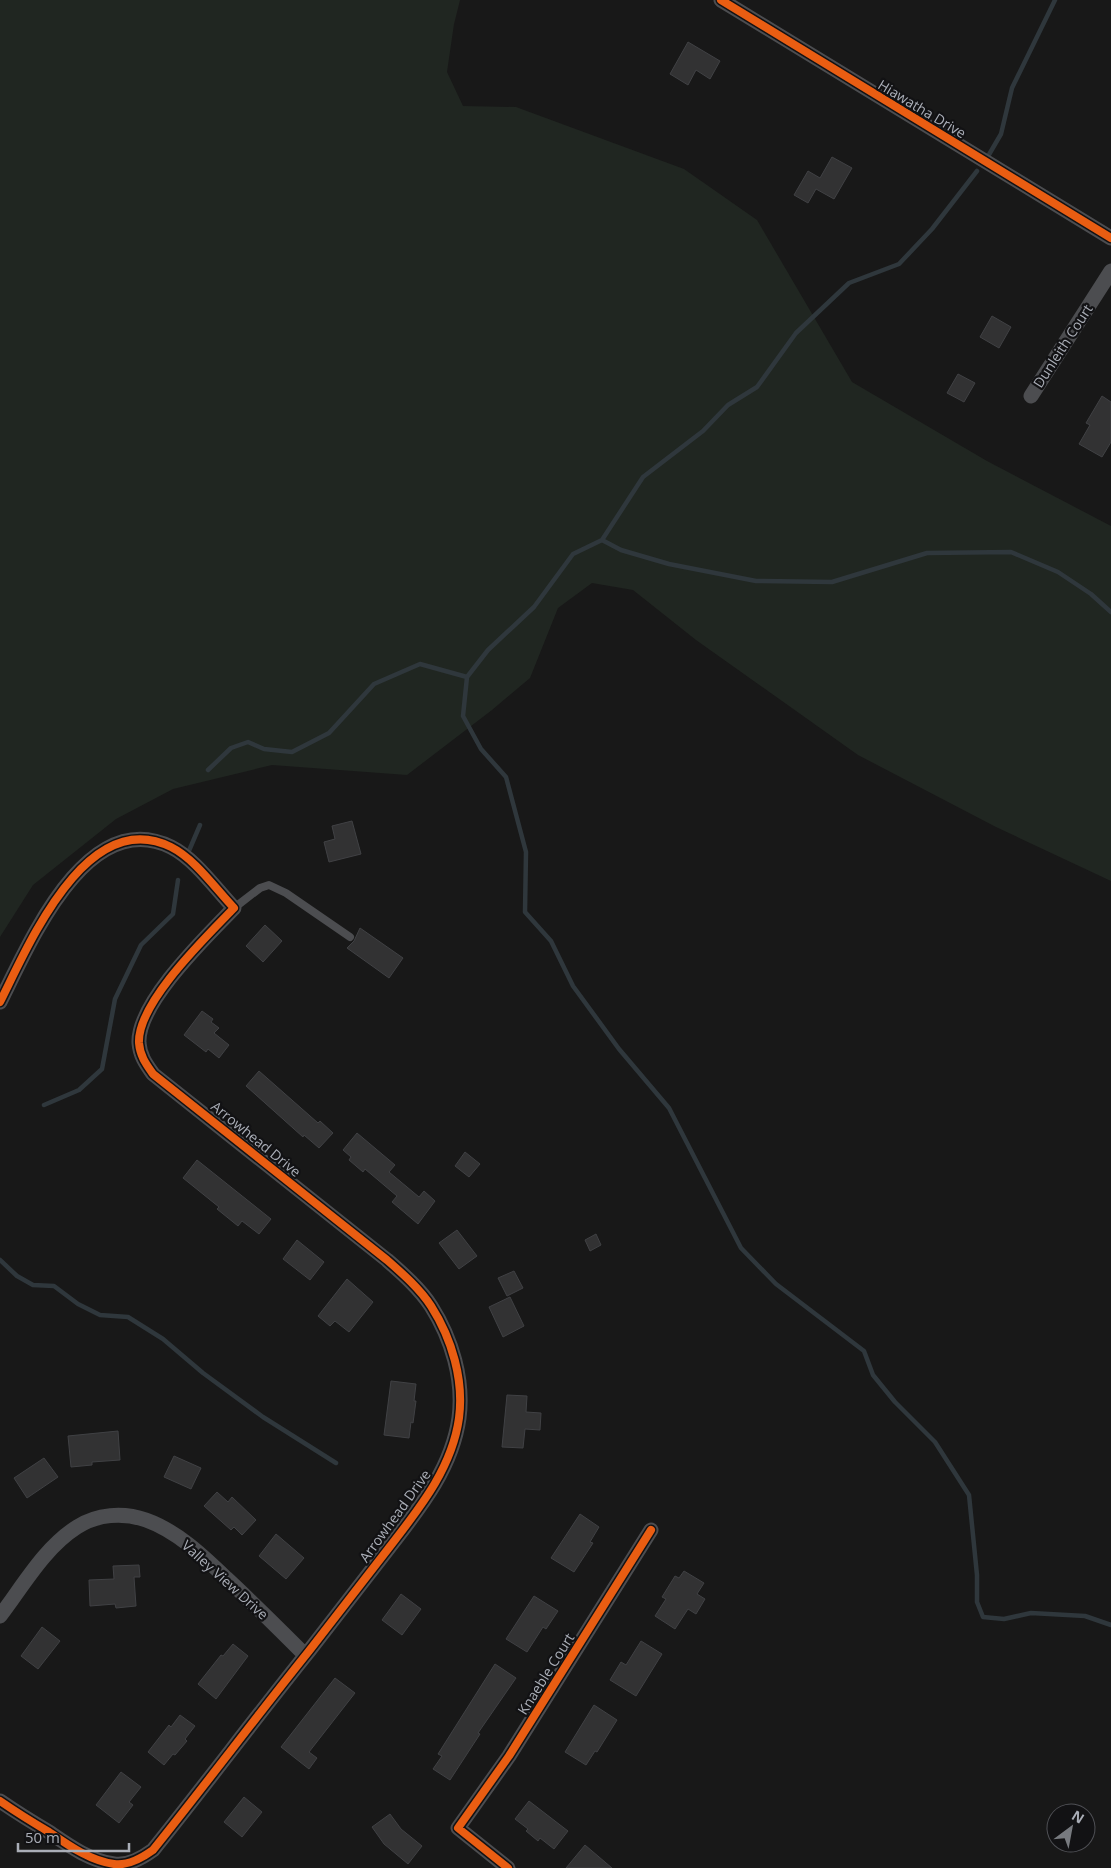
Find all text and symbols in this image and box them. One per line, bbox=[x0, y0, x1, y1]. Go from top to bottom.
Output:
street label: Hiawatha Drive bbox=[875, 75, 970, 142]
street label: Dunleith Court bbox=[1028, 300, 1097, 391]
street label: Arrowhead Drive bbox=[207, 1097, 305, 1181]
street label: Arrowhead Drive bbox=[355, 1465, 435, 1566]
street label: Valley View Drive bbox=[178, 1536, 273, 1624]
street label: Knaeble Court bbox=[513, 1629, 578, 1718]
north arrow bbox=[1046, 1803, 1096, 1853]
text: N bbox=[1068, 1805, 1088, 1828]
scale bar bbox=[18, 1820, 129, 1852]
text: 50 m bbox=[25, 1827, 60, 1847]

